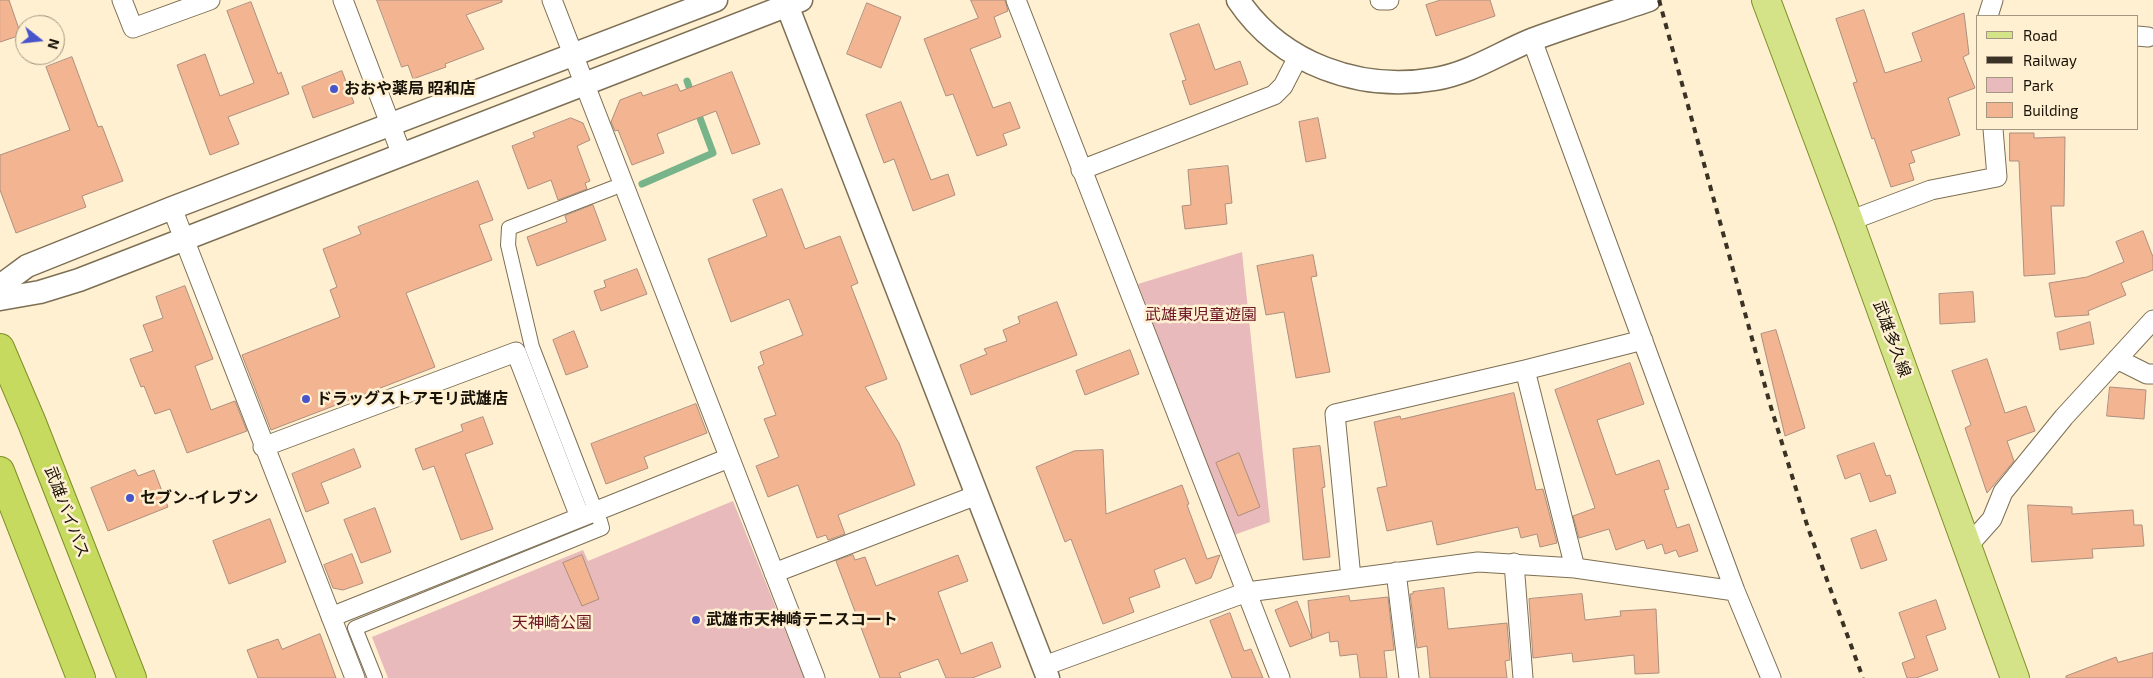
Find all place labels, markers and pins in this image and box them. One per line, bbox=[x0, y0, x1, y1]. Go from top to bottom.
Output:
place label: おおや薬局 昭和店 bbox=[344, 79, 475, 99]
marker: おおや薬局 昭和店 bbox=[328, 83, 340, 95]
place label: ドラッグストアモリ武雄店 bbox=[316, 389, 508, 409]
marker: ドラッグストアモリ武雄店 bbox=[300, 393, 312, 405]
place label: セブン-イレブン bbox=[140, 488, 259, 508]
marker: セブン-イレブン bbox=[124, 492, 136, 504]
place label: 武雄市天神崎テニスコート bbox=[706, 610, 898, 630]
marker: 武雄市天神崎テニスコート bbox=[690, 614, 702, 626]

